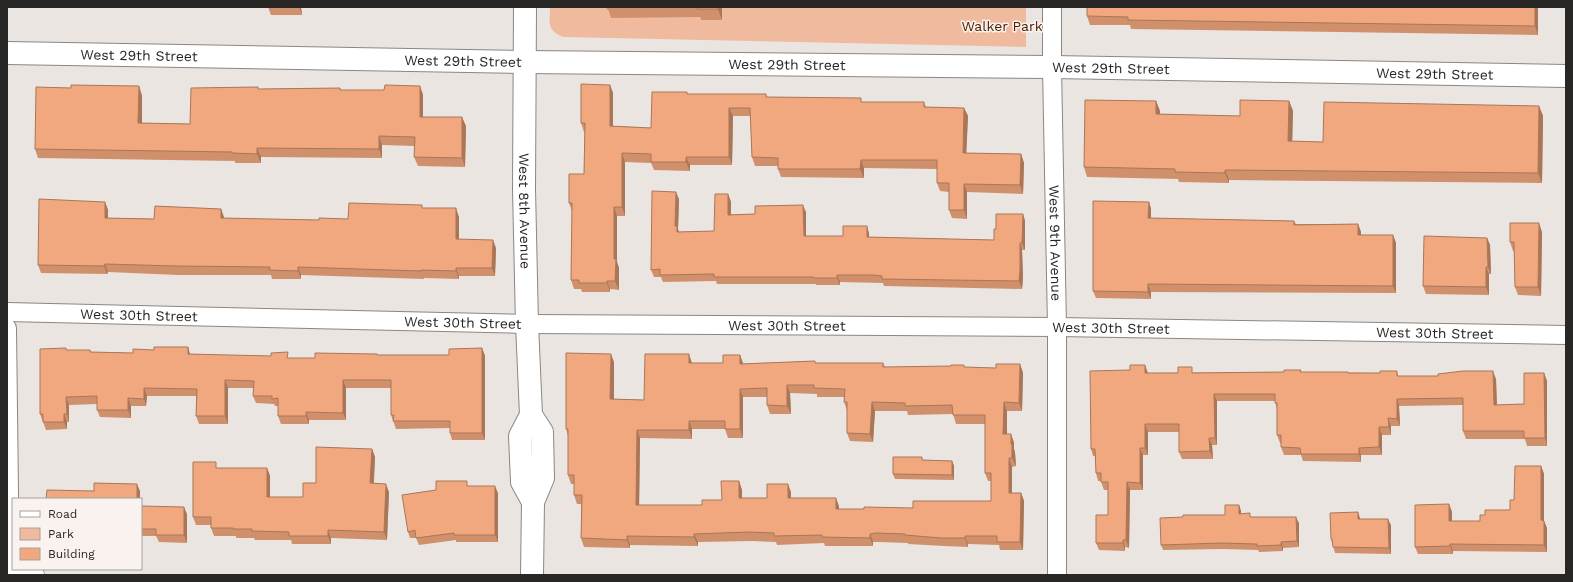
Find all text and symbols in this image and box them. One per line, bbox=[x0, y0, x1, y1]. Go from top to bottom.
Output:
park label: Walker Park bbox=[961, 18, 1043, 34]
street label: West 29th Street bbox=[80, 46, 198, 64]
street label: West 29th Street bbox=[404, 52, 522, 70]
street label: West 29th Street bbox=[728, 56, 846, 73]
street label: West 29th Street bbox=[1052, 59, 1170, 77]
street label: West 29th Street bbox=[1376, 65, 1494, 83]
street label: West 8th Avenue bbox=[516, 153, 534, 269]
street label: West 9th Avenue bbox=[1046, 185, 1064, 301]
street label: West 30th Street bbox=[80, 306, 198, 324]
street label: West 30th Street bbox=[404, 313, 522, 332]
street label: West 30th Street bbox=[728, 317, 846, 334]
street label: West 30th Street bbox=[1052, 319, 1170, 337]
street label: West 30th Street bbox=[1376, 324, 1494, 342]
legend bbox=[12, 498, 142, 570]
text: Road bbox=[48, 507, 77, 521]
text: Park bbox=[48, 527, 74, 541]
text: Building bbox=[48, 547, 95, 561]

